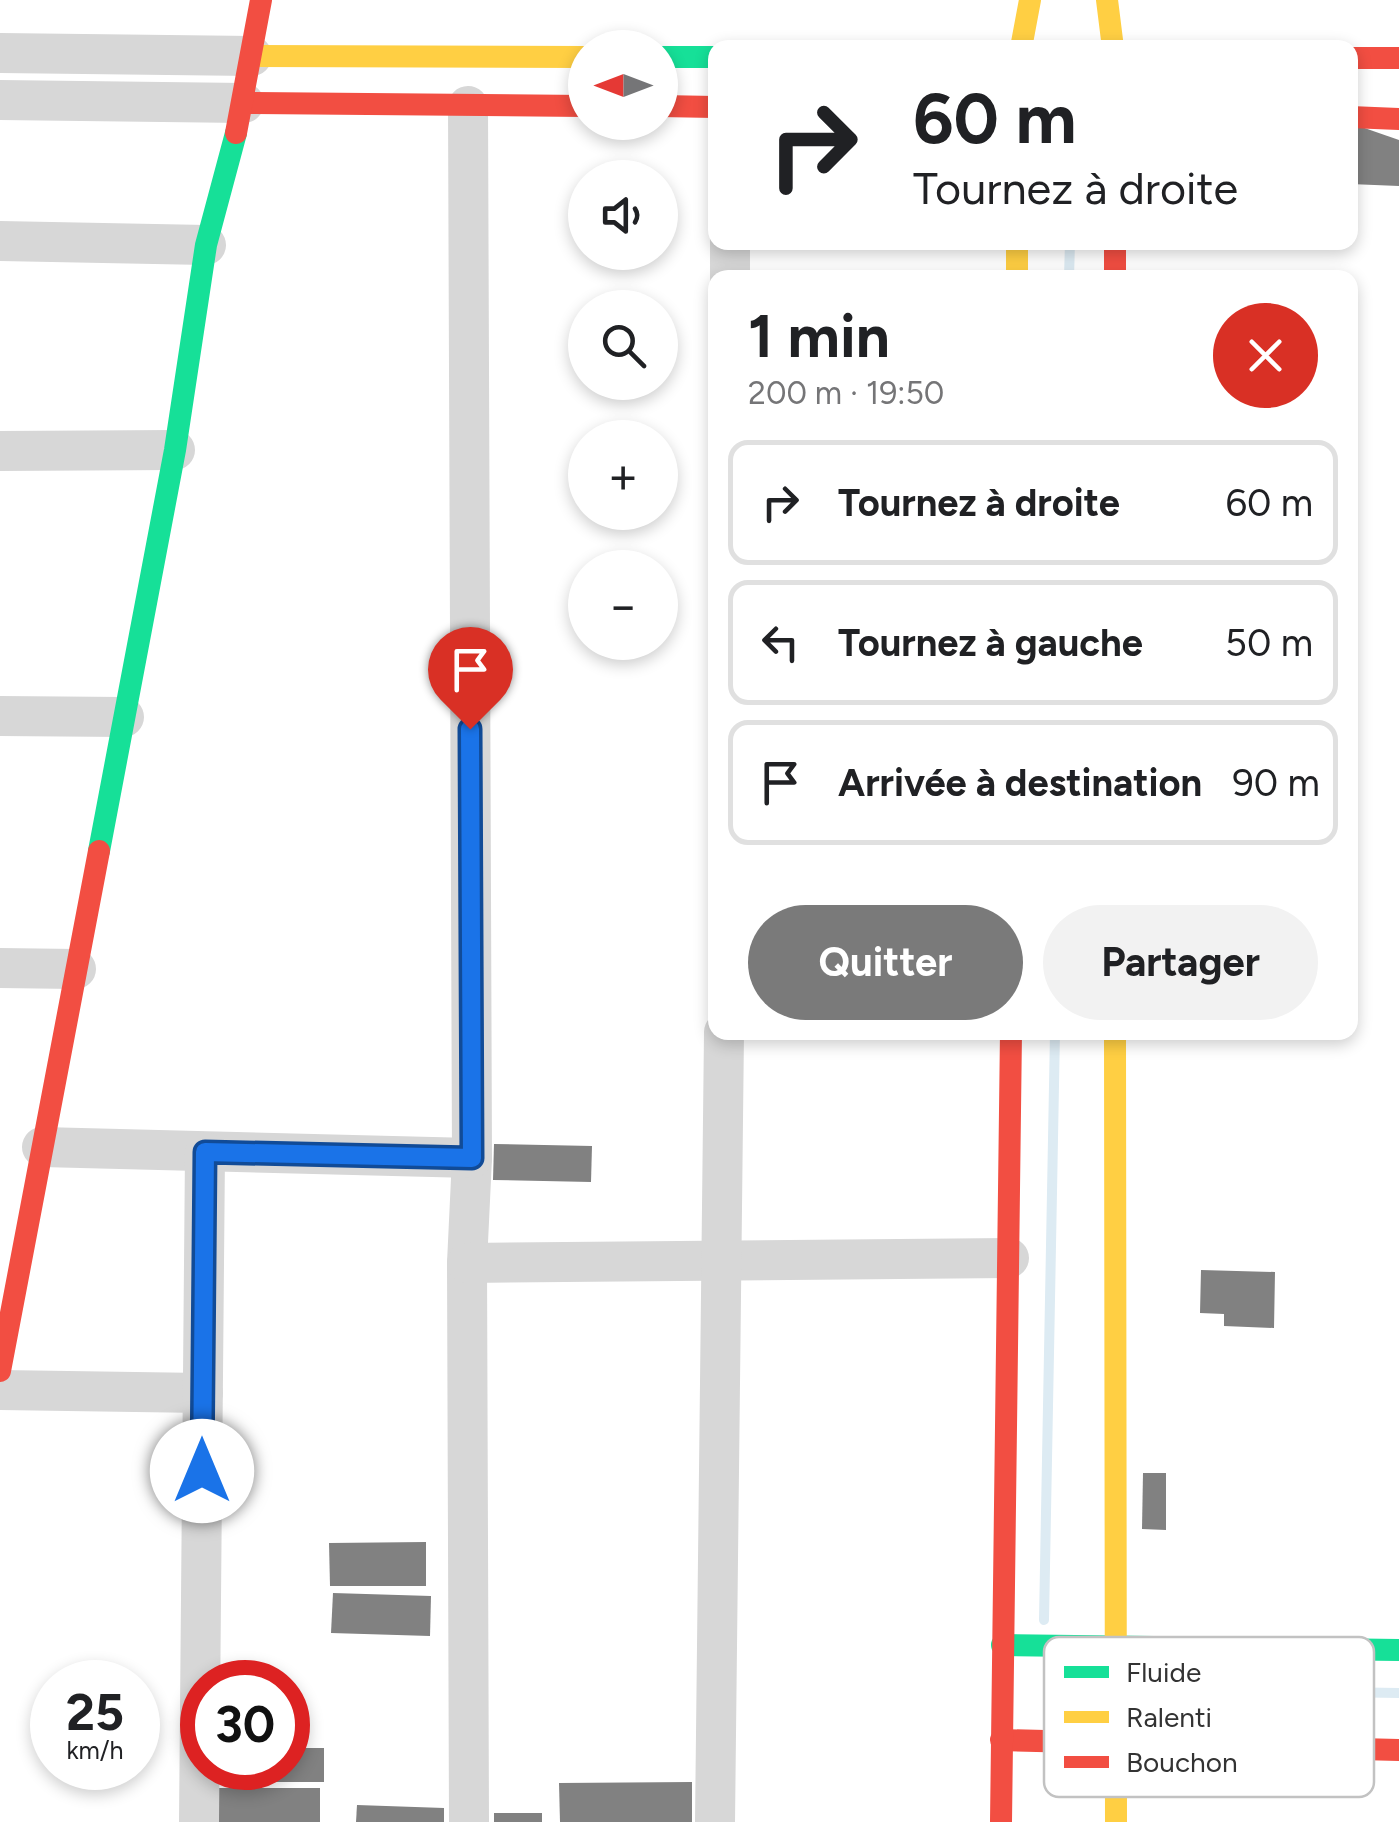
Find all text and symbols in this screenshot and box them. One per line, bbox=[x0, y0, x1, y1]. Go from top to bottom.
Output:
north arrow bbox=[568, 30, 678, 140]
map controls bbox=[568, 30, 678, 660]
text: 60 m bbox=[913, 76, 1077, 161]
icon: right bbox=[748, 80, 878, 210]
button: sound bbox=[568, 160, 678, 270]
text: Tournez à droite bbox=[913, 161, 1238, 215]
button: search bbox=[568, 290, 678, 400]
text: 1 min bbox=[748, 300, 890, 372]
button: close bbox=[1213, 303, 1318, 408]
text: 200 m · 19:50 bbox=[748, 374, 944, 412]
button: + bbox=[568, 420, 678, 530]
icon: right bbox=[753, 475, 808, 530]
text: Tournez à droite bbox=[838, 480, 1120, 526]
text: 60 m bbox=[1225, 480, 1313, 526]
button: − bbox=[568, 550, 678, 660]
icon: left bbox=[753, 615, 808, 670]
text: Tournez à gauche bbox=[838, 620, 1143, 666]
text: 50 m bbox=[1225, 620, 1313, 666]
pin bbox=[428, 627, 513, 730]
icon: arrive bbox=[443, 642, 498, 697]
icon: arrive bbox=[753, 755, 808, 810]
text: Arrivée à destination bbox=[838, 760, 1202, 806]
text: 90 m bbox=[1232, 760, 1320, 806]
button: Quitter bbox=[748, 905, 1023, 1020]
button: Partager bbox=[1043, 905, 1318, 1020]
position arrow bbox=[150, 1419, 254, 1523]
legend bbox=[1044, 1637, 1374, 1797]
text: Fluide bbox=[1126, 1655, 1201, 1689]
speed limit sign: 30 bbox=[180, 1660, 310, 1790]
text: 25 bbox=[66, 1682, 124, 1743]
text: Ralenti bbox=[1126, 1700, 1212, 1734]
text: km/h bbox=[66, 1735, 124, 1765]
text: Bouchon bbox=[1126, 1745, 1238, 1779]

